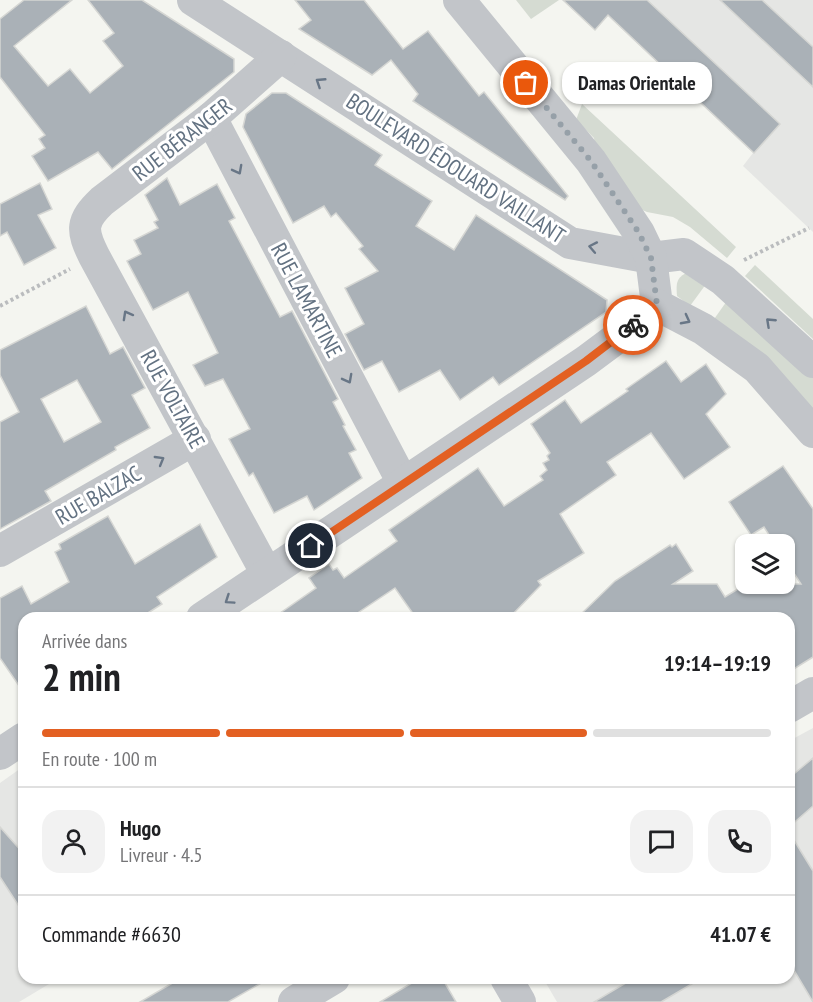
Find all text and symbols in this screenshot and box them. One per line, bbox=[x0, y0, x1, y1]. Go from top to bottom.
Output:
pin bbox=[500, 57, 551, 108]
callout: Damas Orientale bbox=[562, 62, 712, 104]
icon: bag bbox=[509, 66, 542, 99]
text: Damas Orientale bbox=[578, 70, 696, 96]
one-way arrow bbox=[316, 78, 327, 89]
street label: BOULEVARD ÉDOUARD VAILLANT bbox=[341, 87, 571, 249]
street label: RUE BÉRANGER bbox=[126, 91, 238, 187]
one-way arrow bbox=[231, 163, 243, 174]
street label: RUE LAMARTINE bbox=[265, 238, 349, 362]
one-way arrow bbox=[589, 241, 599, 254]
courier bbox=[603, 295, 663, 355]
icon: bike bbox=[617, 309, 650, 342]
one-way arrow bbox=[123, 310, 134, 321]
one-way arrow bbox=[679, 313, 690, 324]
one-way arrow bbox=[766, 319, 777, 330]
street label: RUE VOLTAIRE bbox=[134, 345, 212, 453]
one-way arrow bbox=[341, 373, 353, 384]
one-way arrow bbox=[154, 455, 164, 467]
street label: RUE BALZAC bbox=[50, 459, 146, 531]
pin bbox=[285, 520, 336, 571]
icon: home bbox=[294, 529, 327, 562]
map controls bbox=[735, 534, 795, 594]
button: layers bbox=[735, 534, 795, 594]
one-way arrow bbox=[224, 593, 235, 604]
text: Arrivée dans bbox=[42, 628, 127, 654]
text: 19:14–19:19 bbox=[664, 649, 771, 677]
text: 2 min bbox=[42, 651, 121, 702]
text: En route · 100 m bbox=[42, 746, 157, 772]
button: person bbox=[42, 810, 105, 873]
button: chat bbox=[630, 810, 693, 873]
button: phone bbox=[708, 810, 771, 873]
text: Hugo bbox=[120, 814, 161, 842]
text: Livreur · 4.5 bbox=[120, 842, 203, 868]
text: Commande #6630 bbox=[42, 920, 181, 948]
text: 41.07 € bbox=[710, 920, 771, 948]

